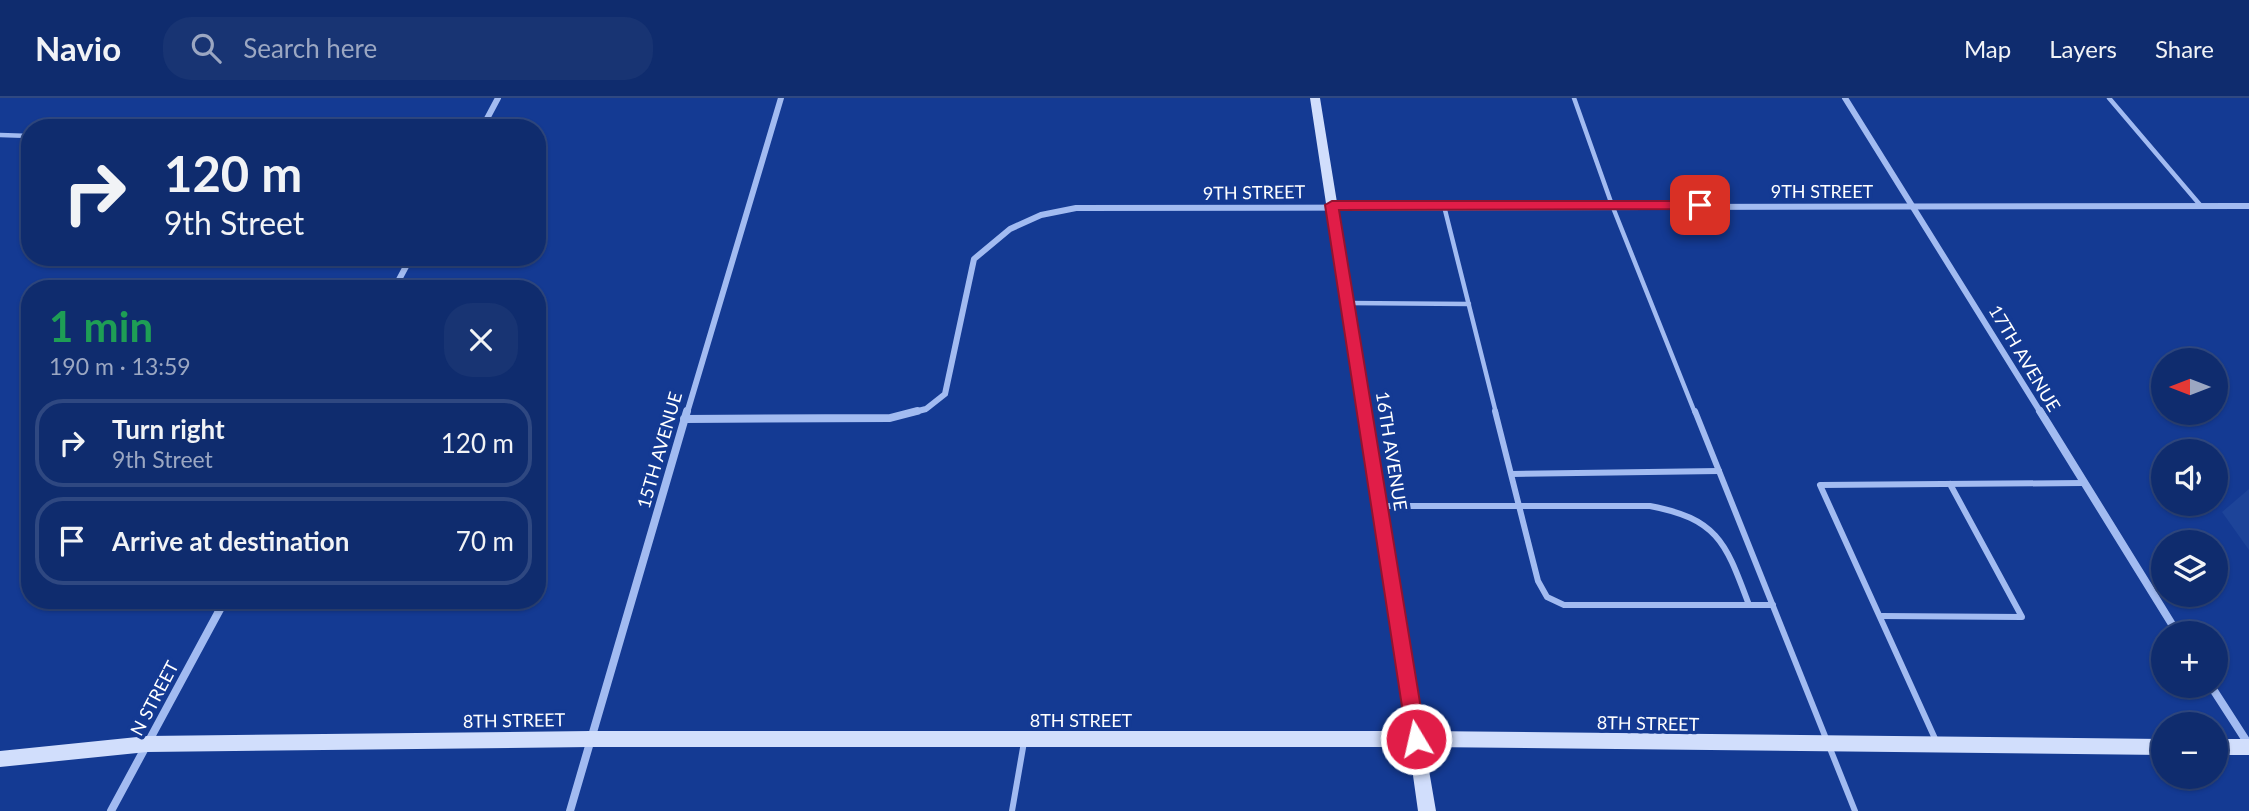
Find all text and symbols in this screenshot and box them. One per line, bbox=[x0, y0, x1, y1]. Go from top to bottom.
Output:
search box bbox=[163, 17, 653, 80]
text: Navio bbox=[35, 28, 121, 68]
icon: search bbox=[187, 29, 225, 67]
text: Search here bbox=[243, 32, 377, 64]
text: Map bbox=[1964, 34, 2011, 63]
text: Layers bbox=[2049, 34, 2117, 63]
text: Share bbox=[2155, 34, 2214, 63]
text: 120 m bbox=[164, 144, 302, 202]
icon: right bbox=[49, 147, 140, 238]
pin bbox=[1670, 175, 1730, 235]
street label: 9TH STREET bbox=[1203, 180, 1306, 204]
street label: 9TH STREET bbox=[1771, 180, 1874, 202]
icon: arrive bbox=[1681, 186, 1719, 224]
text: 9th Street bbox=[164, 203, 304, 242]
text: 1 min bbox=[49, 301, 153, 351]
street label: 17TH AVENUE bbox=[1985, 301, 2065, 415]
button: close bbox=[444, 303, 518, 377]
north arrow bbox=[2151, 348, 2228, 425]
map controls bbox=[2151, 348, 2228, 789]
text: 190 m · 13:59 bbox=[49, 352, 191, 380]
street label: 15TH AVENUE bbox=[632, 389, 686, 511]
street label: 16TH AVENUE bbox=[1372, 390, 1412, 512]
text: Turn right bbox=[112, 413, 225, 445]
icon: right bbox=[53, 424, 91, 462]
text: 120 m bbox=[441, 427, 514, 459]
button: sound bbox=[2151, 439, 2228, 516]
text: 9th Street bbox=[112, 445, 213, 473]
icon: arrive bbox=[53, 522, 91, 560]
text: Arrive at destination bbox=[112, 525, 349, 557]
text: 70 m bbox=[456, 525, 514, 557]
button: layers bbox=[2151, 530, 2228, 607]
button: + bbox=[2151, 621, 2228, 698]
street label: N STREET bbox=[125, 657, 183, 739]
position arrow bbox=[1379, 702, 1453, 776]
street label: 8TH STREET bbox=[463, 708, 566, 732]
street label: 8TH STREET bbox=[1030, 709, 1133, 731]
street label: 8TH STREET bbox=[1597, 711, 1700, 735]
button: − bbox=[2151, 712, 2228, 789]

